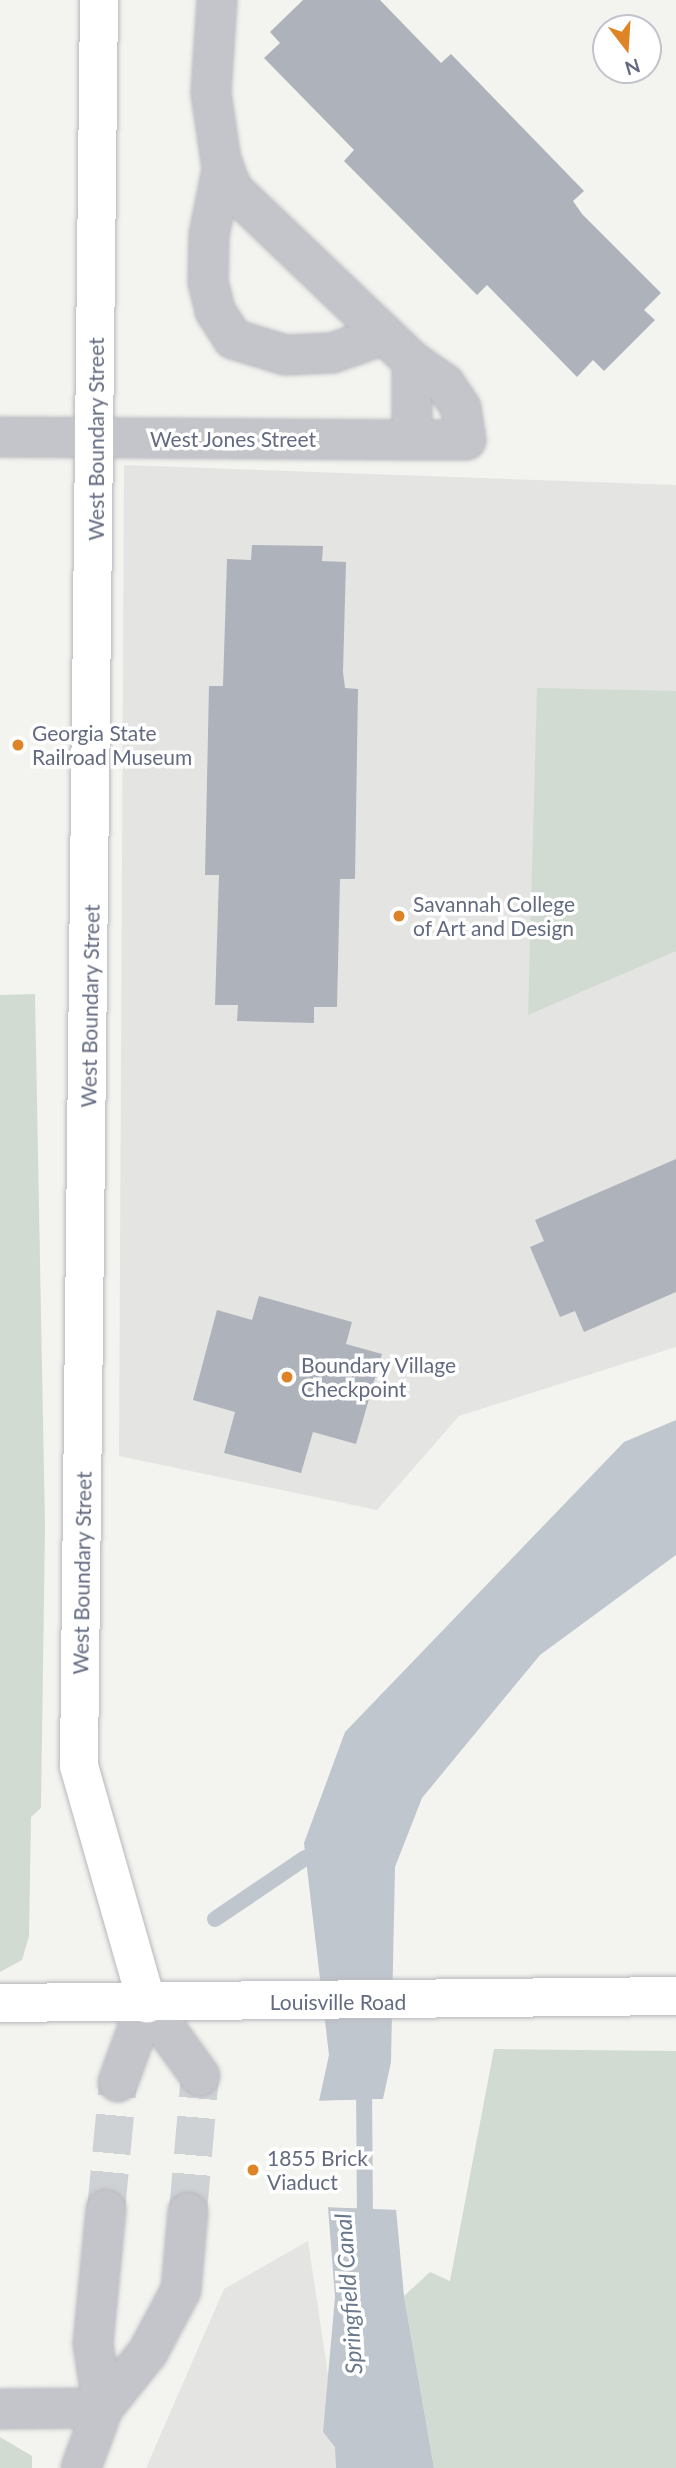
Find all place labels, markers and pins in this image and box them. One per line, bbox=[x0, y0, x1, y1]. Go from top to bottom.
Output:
place label: Georgia State Railroad Museum bbox=[32, 720, 192, 770]
marker: Georgia State Railroad Museum bbox=[10, 737, 26, 753]
place label: Savannah College of Art and Design bbox=[413, 891, 575, 941]
marker: Savannah College of Art and Design bbox=[391, 908, 407, 924]
place label: Boundary Village Checkpoint bbox=[301, 1352, 457, 1402]
marker: Boundary Village Checkpoint bbox=[279, 1369, 295, 1385]
place label: 1855 Brick Viaduct bbox=[267, 2145, 368, 2195]
marker: 1855 Brick Viaduct bbox=[245, 2162, 261, 2178]

